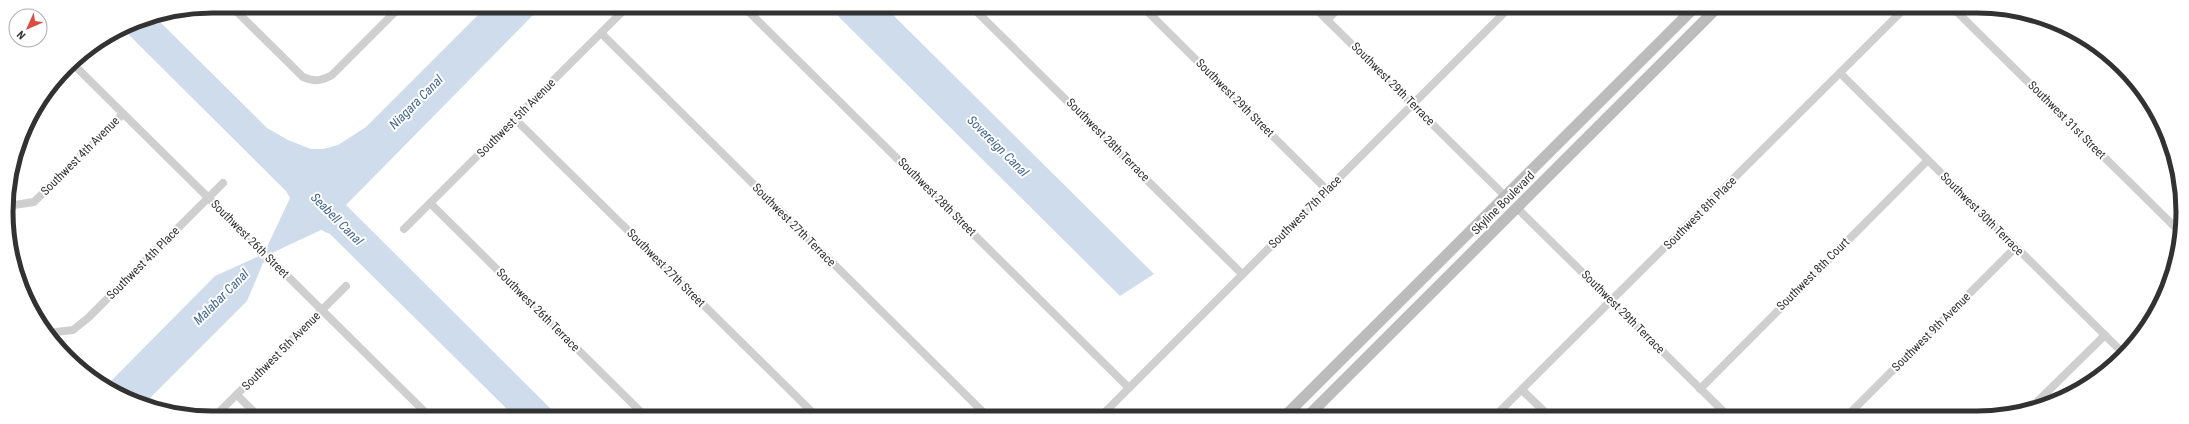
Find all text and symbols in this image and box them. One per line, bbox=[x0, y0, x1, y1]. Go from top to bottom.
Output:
north arrow bbox=[8, 8, 48, 48]
text: N bbox=[14, 28, 28, 42]
street label: Southwest 29th Terrace bbox=[1349, 40, 1438, 129]
street label: Southwest 29th Street bbox=[1193, 56, 1277, 140]
water label: Niagara Canal bbox=[386, 71, 447, 132]
street label: Southwest 5th Avenue bbox=[474, 76, 558, 160]
street label: Southwest 31st Street bbox=[2025, 78, 2109, 162]
street label: Southwest 28th Terrace bbox=[1064, 96, 1153, 185]
water label: Sovereign Canal bbox=[964, 112, 1032, 180]
street label: Southwest 4th Avenue bbox=[38, 114, 122, 198]
street label: Southwest 28th Street bbox=[895, 155, 979, 239]
street label: Skyline Boulevard bbox=[1469, 169, 1537, 237]
street label: Southwest 30th Terrace bbox=[1938, 170, 2027, 259]
street label: Southwest 7th Place bbox=[1266, 173, 1344, 251]
street label: Southwest 8th Place bbox=[1661, 174, 1739, 252]
street label: Southwest 27th Terrace bbox=[750, 181, 839, 270]
water label: Seabell Canal bbox=[308, 190, 367, 249]
street label: Southwest 26th Street bbox=[208, 197, 292, 281]
street label: Southwest 4th Place bbox=[104, 224, 182, 302]
street label: Southwest 27th Street bbox=[624, 226, 708, 310]
street label: Southwest 8th Court bbox=[1774, 235, 1852, 313]
water label: Malabar Canal bbox=[190, 266, 252, 328]
street label: Southwest 26th Terrace bbox=[494, 266, 583, 355]
street label: Southwest 29th Terrace bbox=[1579, 268, 1668, 357]
street label: Southwest 9th Avenue bbox=[1889, 290, 1973, 374]
street label: Southwest 5th Avenue bbox=[239, 309, 323, 393]

